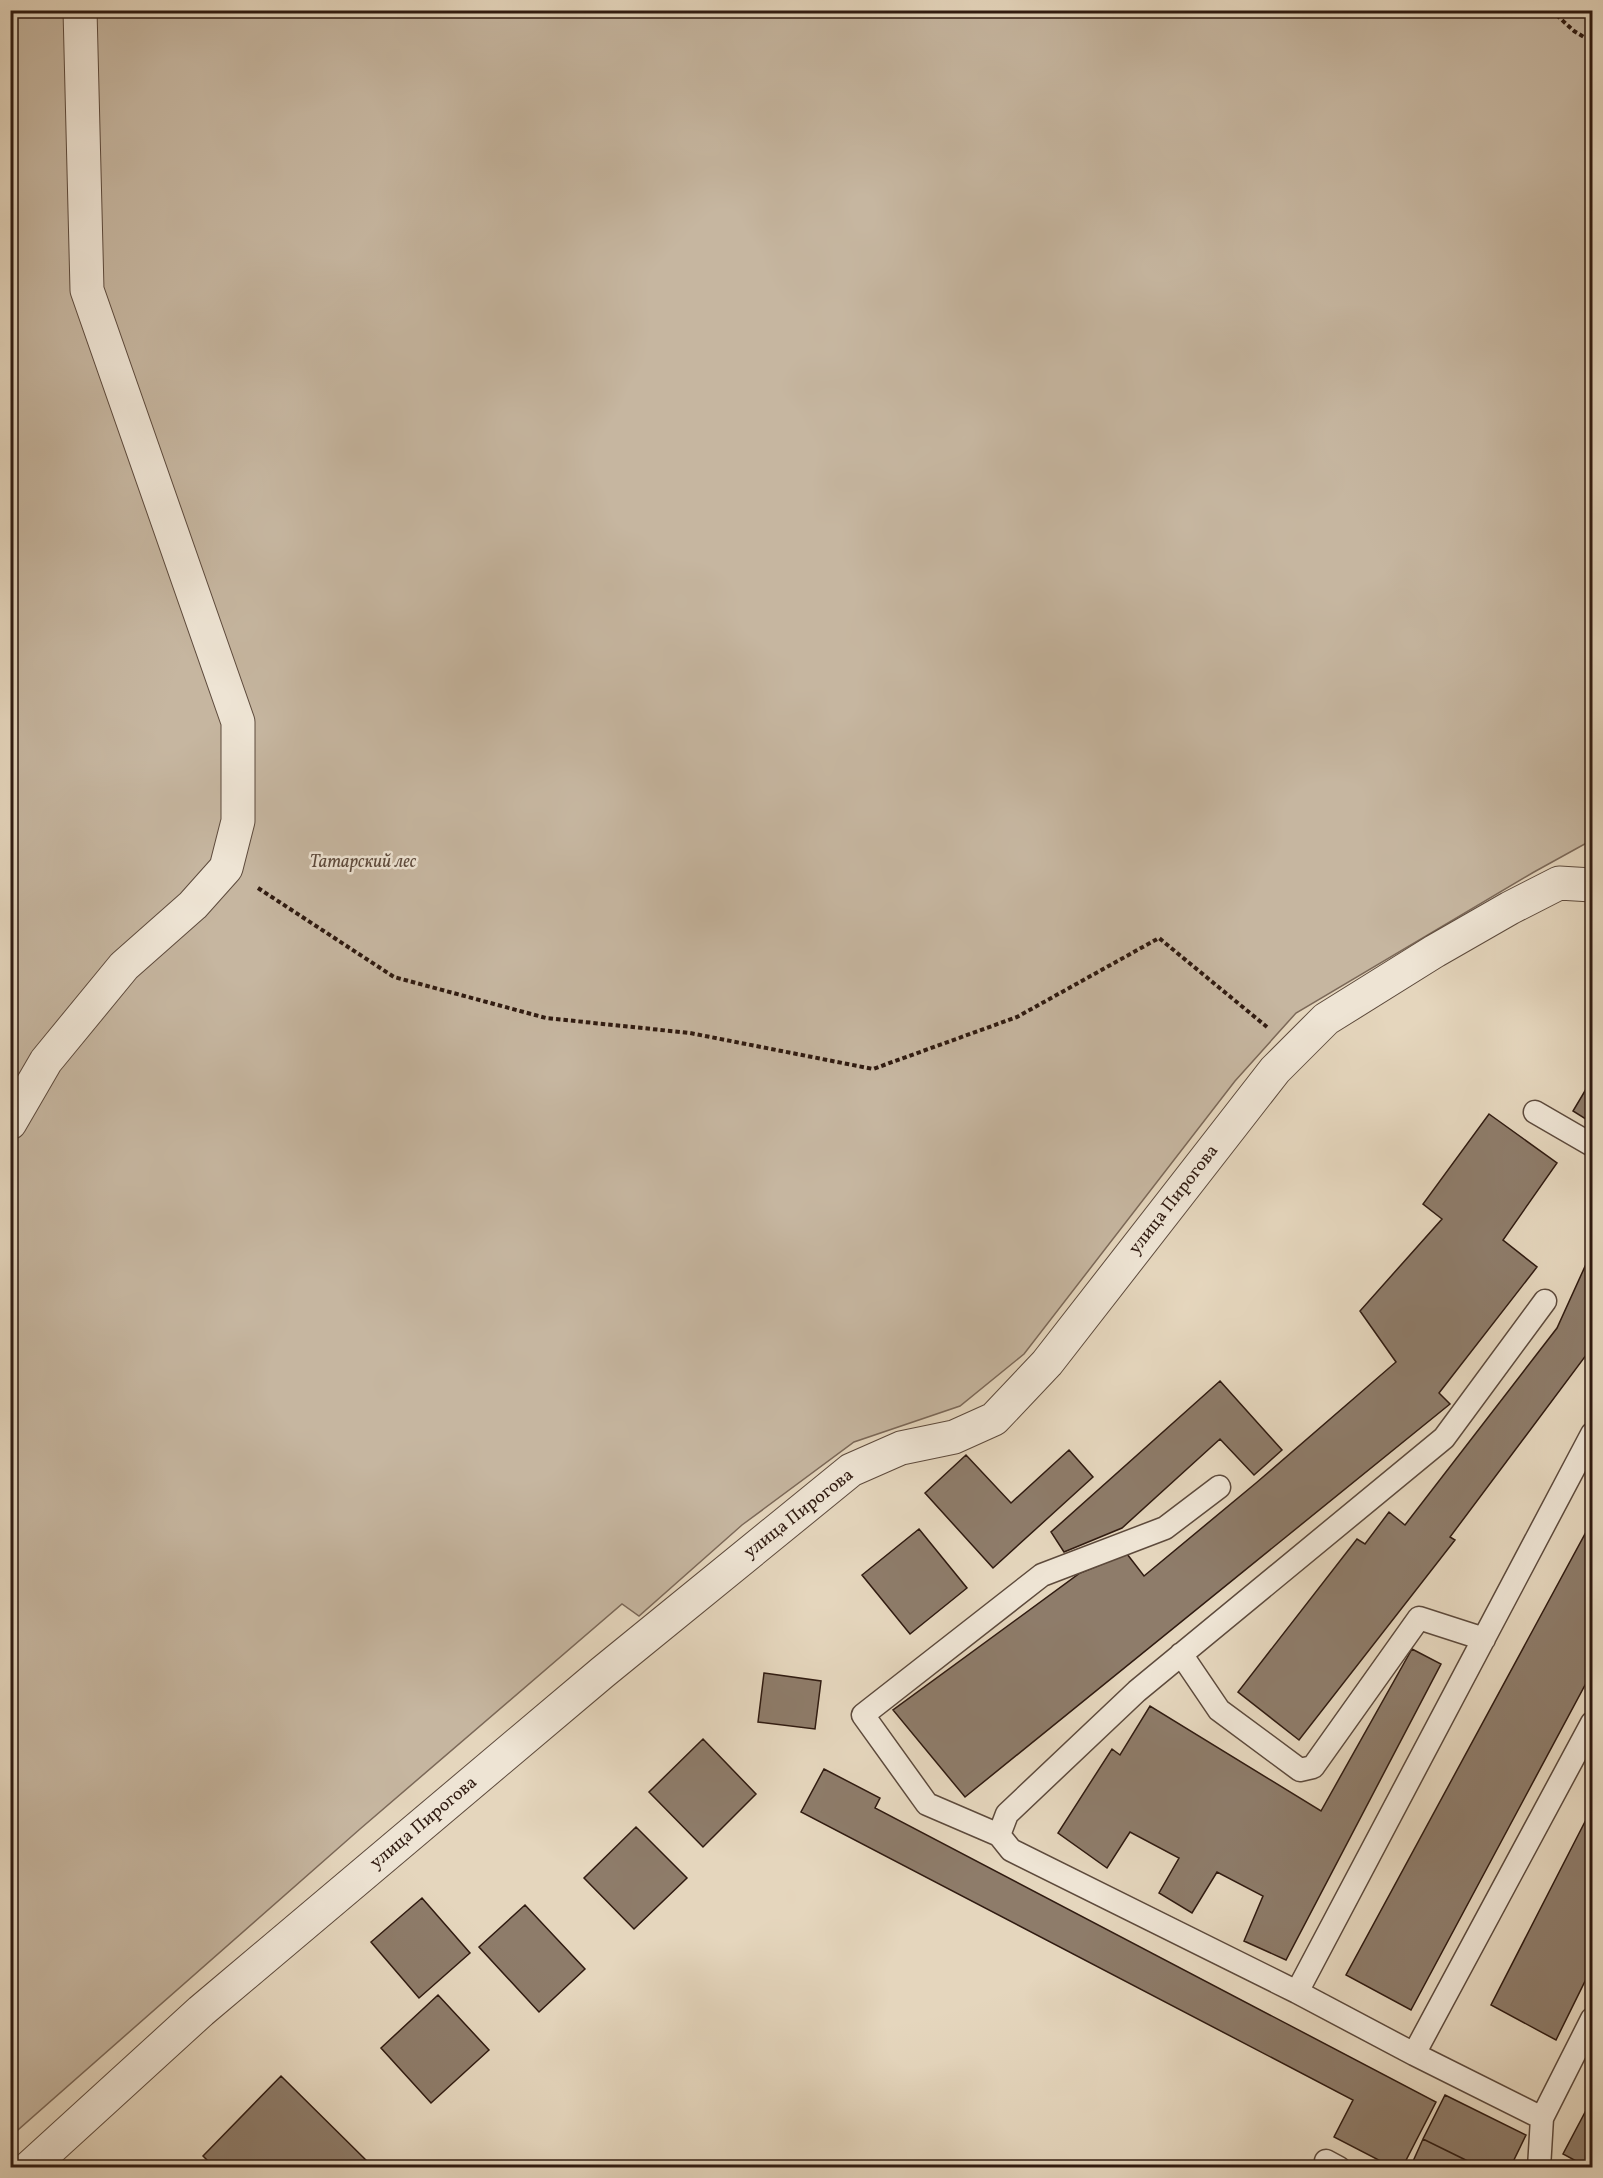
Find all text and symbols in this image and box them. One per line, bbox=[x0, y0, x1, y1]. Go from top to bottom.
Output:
park label: Татарский лес bbox=[310, 850, 417, 875]
street label: улица Пирогова bbox=[1123, 1140, 1225, 1260]
street label: улица Пирогова bbox=[739, 1463, 859, 1565]
street label: улица Пирогова bbox=[365, 1771, 483, 1875]

